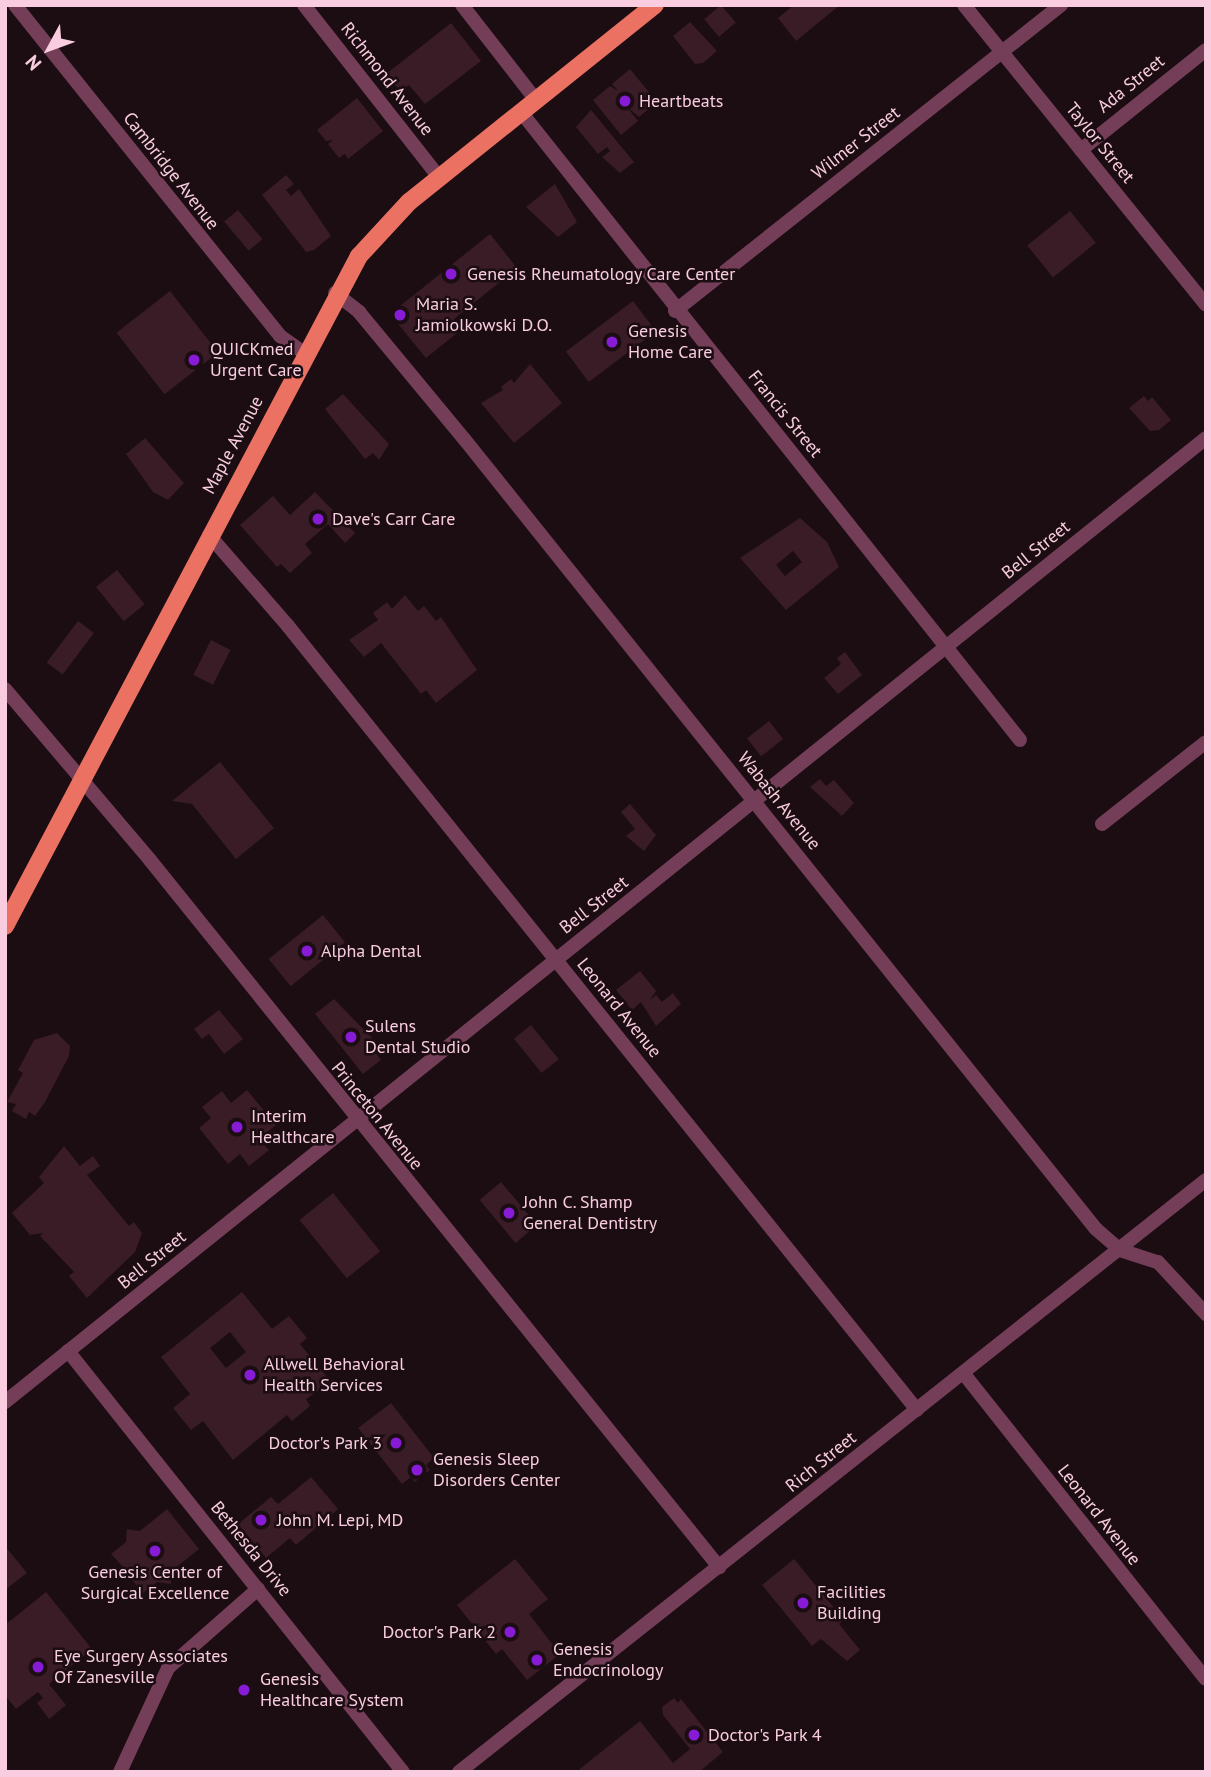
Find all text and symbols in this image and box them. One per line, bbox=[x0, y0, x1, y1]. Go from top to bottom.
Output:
north arrow bbox=[14, 14, 84, 84]
street label: Richmond Avenue bbox=[336, 18, 438, 140]
text: N bbox=[20, 50, 46, 75]
street label: Ada Street bbox=[1093, 50, 1169, 118]
place label: Heartbeats bbox=[639, 90, 723, 112]
marker: Heartbeats bbox=[617, 93, 633, 109]
street label: Taylor Street bbox=[1061, 98, 1139, 188]
street label: Wilmer Street bbox=[808, 102, 904, 184]
street label: Cambridge Avenue bbox=[118, 108, 224, 234]
place label: Genesis Rheumatology Care Center bbox=[467, 263, 736, 285]
marker: Genesis Rheumatology Care Center bbox=[441, 264, 461, 284]
place label: Maria S. Jamiolkowski D.O. bbox=[416, 294, 552, 336]
marker: Maria S. Jamiolkowski D.O. bbox=[390, 305, 410, 325]
place label: Genesis Home Care bbox=[628, 321, 712, 364]
marker: Genesis Home Care bbox=[602, 332, 622, 352]
place label: QUICKmed Urgent Care bbox=[210, 339, 302, 382]
marker: QUICKmed Urgent Care bbox=[184, 350, 204, 370]
street label: Francis Street bbox=[743, 366, 827, 462]
street label: Maple Avenue bbox=[198, 392, 268, 498]
place label: Dave's Carr Care bbox=[332, 508, 455, 530]
marker: Dave's Carr Care bbox=[310, 511, 326, 527]
street label: Bell Street bbox=[998, 516, 1074, 584]
street label: Wabash Avenue bbox=[733, 748, 825, 854]
street label: Bell Street bbox=[555, 872, 633, 938]
place label: Alpha Dental bbox=[321, 940, 421, 962]
marker: Alpha Dental bbox=[299, 943, 315, 959]
street label: Leonard Avenue bbox=[572, 954, 666, 1062]
place label: Sulens Dental Studio bbox=[365, 1016, 470, 1058]
marker: Sulens Dental Studio bbox=[343, 1029, 359, 1045]
street label: Princeton Avenue bbox=[327, 1057, 427, 1175]
place label: Interim Healthcare bbox=[251, 1106, 335, 1148]
marker: Interim Healthcare bbox=[229, 1119, 245, 1135]
place label: John C. Shamp General Dentistry bbox=[523, 1192, 657, 1234]
marker: John C. Shamp General Dentistry bbox=[501, 1205, 517, 1221]
street label: Bell Street bbox=[114, 1226, 190, 1294]
place label: Allwell Behavioral Health Services bbox=[264, 1354, 404, 1396]
marker: Allwell Behavioral Health Services bbox=[242, 1367, 258, 1383]
street label: Rich Street bbox=[781, 1427, 861, 1497]
place label: Doctor's Park 3 bbox=[268, 1432, 382, 1454]
marker: Doctor's Park 3 bbox=[388, 1435, 404, 1451]
place label: Genesis Sleep Disorders Center bbox=[433, 1449, 560, 1492]
marker: Genesis Sleep Disorders Center bbox=[407, 1460, 427, 1480]
street label: Leonard Avenue bbox=[1053, 1460, 1145, 1570]
street label: Bethesda Drive bbox=[206, 1497, 296, 1601]
place label: John M. Lepi, MD bbox=[277, 1509, 406, 1531]
marker: John M. Lepi, MD bbox=[251, 1510, 271, 1530]
marker: Genesis Center of Surgical Excellence bbox=[147, 1543, 163, 1559]
place label: Genesis Center of Surgical Excellence bbox=[81, 1562, 229, 1604]
place label: Facilities Building bbox=[817, 1582, 886, 1624]
marker: Facilities Building bbox=[795, 1595, 811, 1611]
place label: Doctor's Park 2 bbox=[382, 1621, 496, 1643]
marker: Doctor's Park 2 bbox=[502, 1624, 518, 1640]
place label: Genesis Endocrinology bbox=[553, 1639, 663, 1682]
place label: Eye Surgery Associates Of Zanesville bbox=[54, 1646, 229, 1688]
marker: Genesis Endocrinology bbox=[527, 1650, 547, 1670]
marker: Eye Surgery Associates Of Zanesville bbox=[28, 1657, 48, 1677]
place label: Genesis Healthcare System bbox=[260, 1669, 404, 1712]
marker: Genesis Healthcare System bbox=[234, 1680, 254, 1700]
place label: Doctor's Park 4 bbox=[708, 1724, 822, 1746]
marker: Doctor's Park 4 bbox=[686, 1727, 702, 1743]

